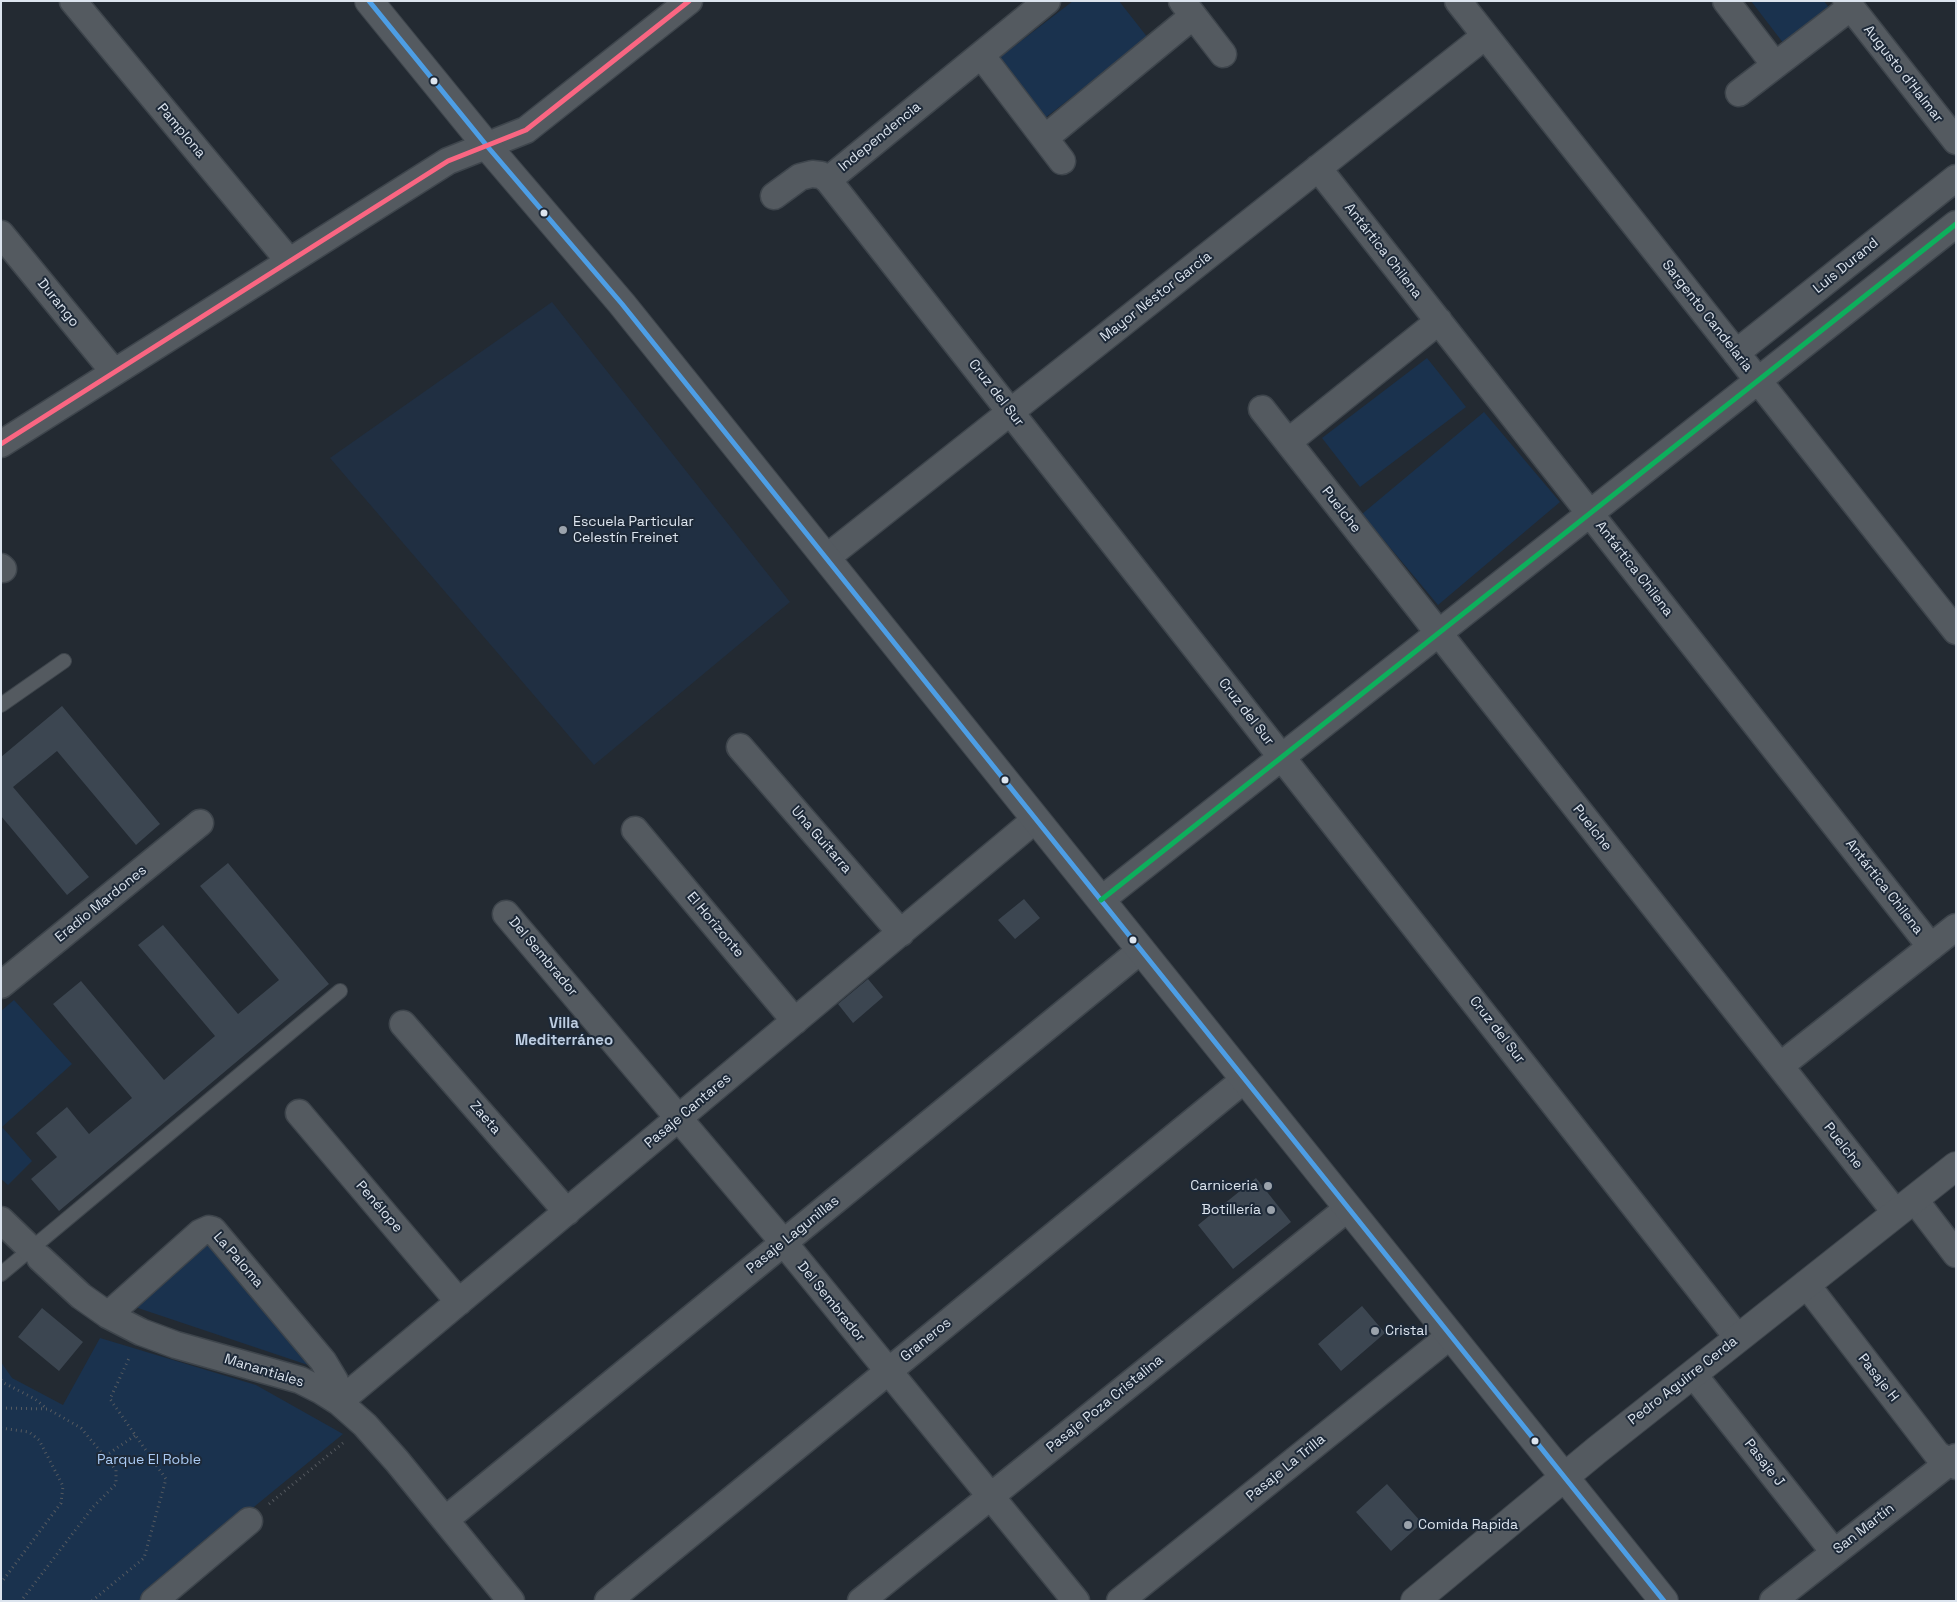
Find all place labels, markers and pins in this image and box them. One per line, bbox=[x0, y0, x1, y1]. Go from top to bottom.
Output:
unlabelled marker bbox=[429, 76, 439, 86]
unlabelled marker bbox=[539, 208, 549, 218]
place label: Escuela Particular Celestín Freinet bbox=[573, 514, 694, 546]
marker: Escuela Particular Celestín Freinet bbox=[557, 524, 569, 536]
unlabelled marker bbox=[1000, 775, 1010, 785]
unlabelled marker bbox=[1128, 935, 1138, 945]
place label: Carniceria bbox=[1190, 1178, 1258, 1194]
marker: Carniceria bbox=[1262, 1180, 1274, 1192]
place label: Botillería bbox=[1202, 1202, 1261, 1218]
marker: Botillería bbox=[1265, 1204, 1277, 1216]
place label: Cristal bbox=[1385, 1323, 1428, 1339]
marker: Cristal bbox=[1369, 1325, 1381, 1337]
unlabelled marker bbox=[1530, 1436, 1540, 1446]
place label: Comida Rapida bbox=[1418, 1517, 1518, 1533]
marker: Comida Rapida bbox=[1402, 1519, 1414, 1531]

